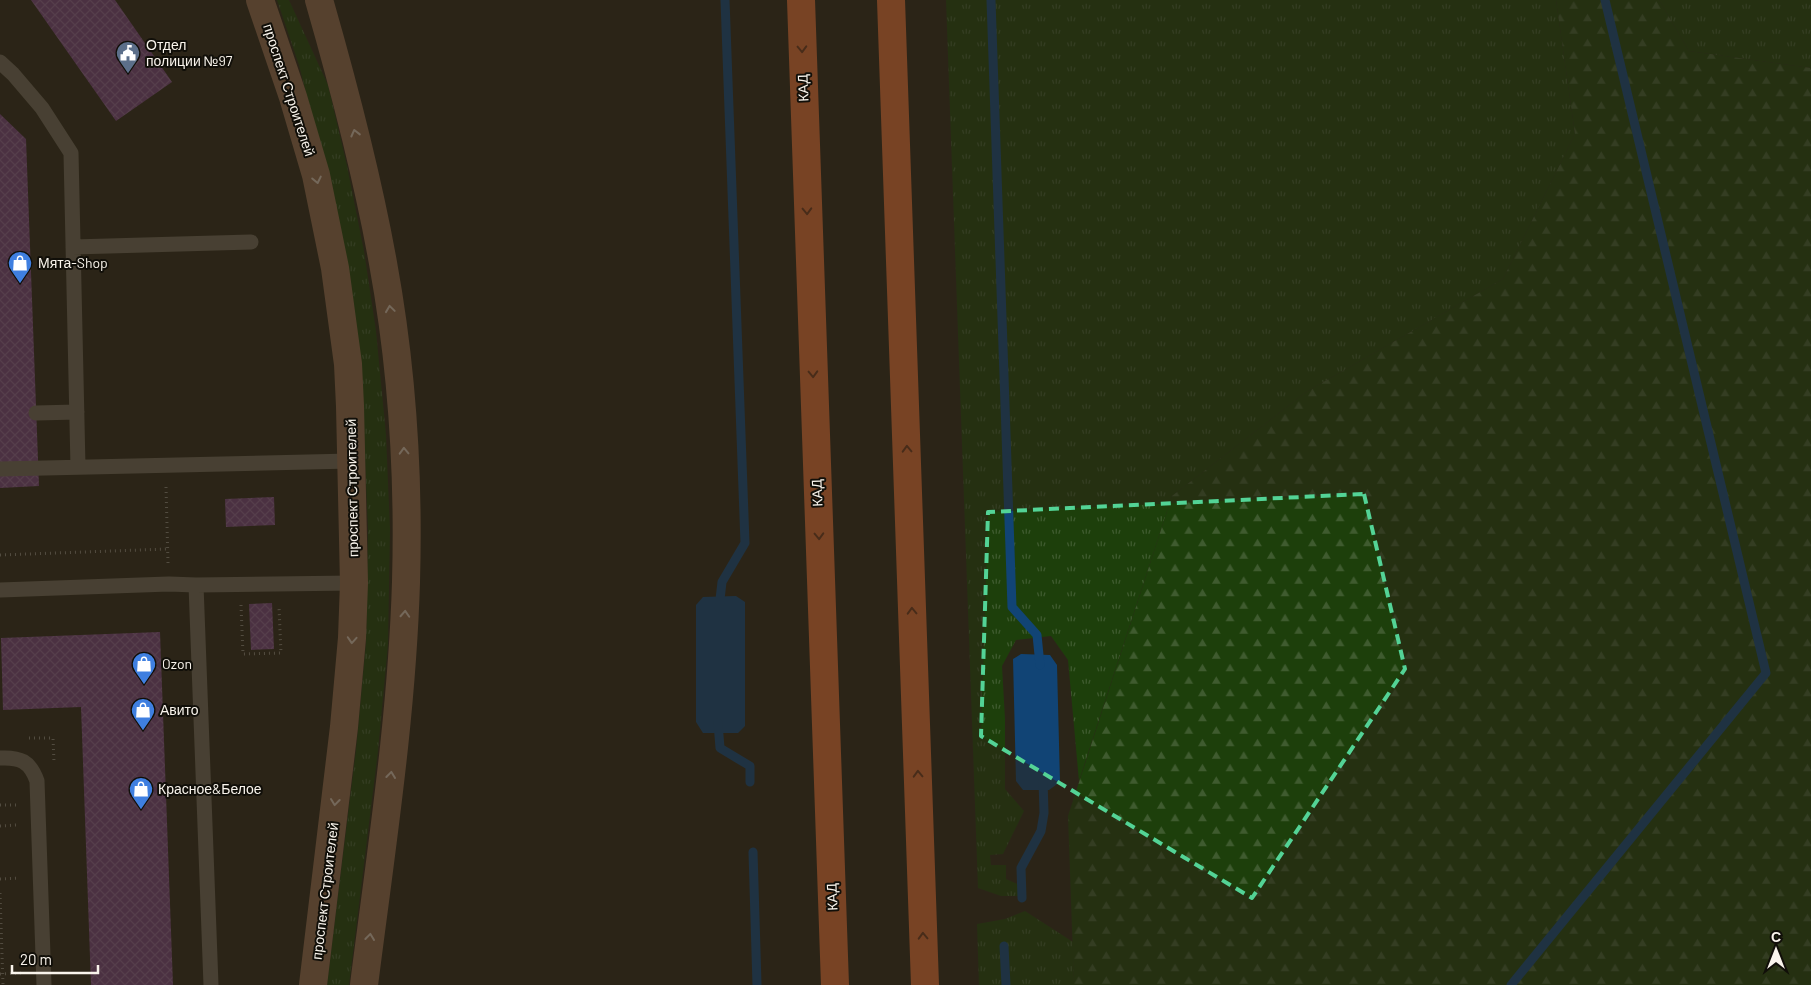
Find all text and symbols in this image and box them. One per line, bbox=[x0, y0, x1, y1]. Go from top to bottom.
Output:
street label: проспект Строителей bbox=[260, 21, 319, 158]
place label: Отдел полиции №97 bbox=[146, 36, 233, 69]
public building icon: Отдел полиции №97 bbox=[115, 40, 141, 74]
one-way arrow bbox=[797, 45, 807, 53]
street label: КАД bbox=[794, 73, 811, 102]
one-way arrow bbox=[350, 128, 361, 137]
one-way arrow bbox=[311, 175, 322, 184]
one-way arrow bbox=[802, 208, 812, 215]
shop icon: Мята-Shop bbox=[7, 250, 33, 284]
place label: Мята-Shop bbox=[38, 254, 108, 271]
one-way arrow bbox=[385, 305, 396, 313]
one-way arrow bbox=[808, 370, 818, 378]
street label: проспект Строителей bbox=[342, 419, 361, 557]
one-way arrow bbox=[901, 445, 912, 453]
one-way arrow bbox=[398, 447, 409, 455]
street label: КАД bbox=[808, 478, 825, 507]
one-way arrow bbox=[814, 532, 824, 540]
one-way arrow bbox=[907, 607, 918, 615]
one-way arrow bbox=[399, 609, 410, 617]
one-way arrow bbox=[346, 637, 357, 645]
shop icon: Ozon bbox=[131, 651, 157, 685]
place label: Ozon bbox=[162, 655, 192, 672]
shop icon: Авито bbox=[130, 697, 156, 731]
place label: Авито bbox=[160, 701, 199, 718]
one-way arrow bbox=[913, 770, 923, 778]
one-way arrow bbox=[385, 771, 396, 779]
shop icon: Красное&Белое bbox=[128, 776, 154, 810]
place label: Красное&Белое bbox=[158, 780, 262, 797]
one-way arrow bbox=[330, 798, 341, 806]
street label: проспект Строителей bbox=[308, 821, 341, 961]
street label: КАД bbox=[823, 882, 840, 911]
north arrow bbox=[1751, 925, 1801, 975]
text: С bbox=[1771, 928, 1781, 945]
one-way arrow bbox=[364, 932, 375, 940]
one-way arrow bbox=[918, 932, 929, 940]
scale bar bbox=[12, 942, 99, 974]
text: 20 m bbox=[20, 950, 52, 968]

